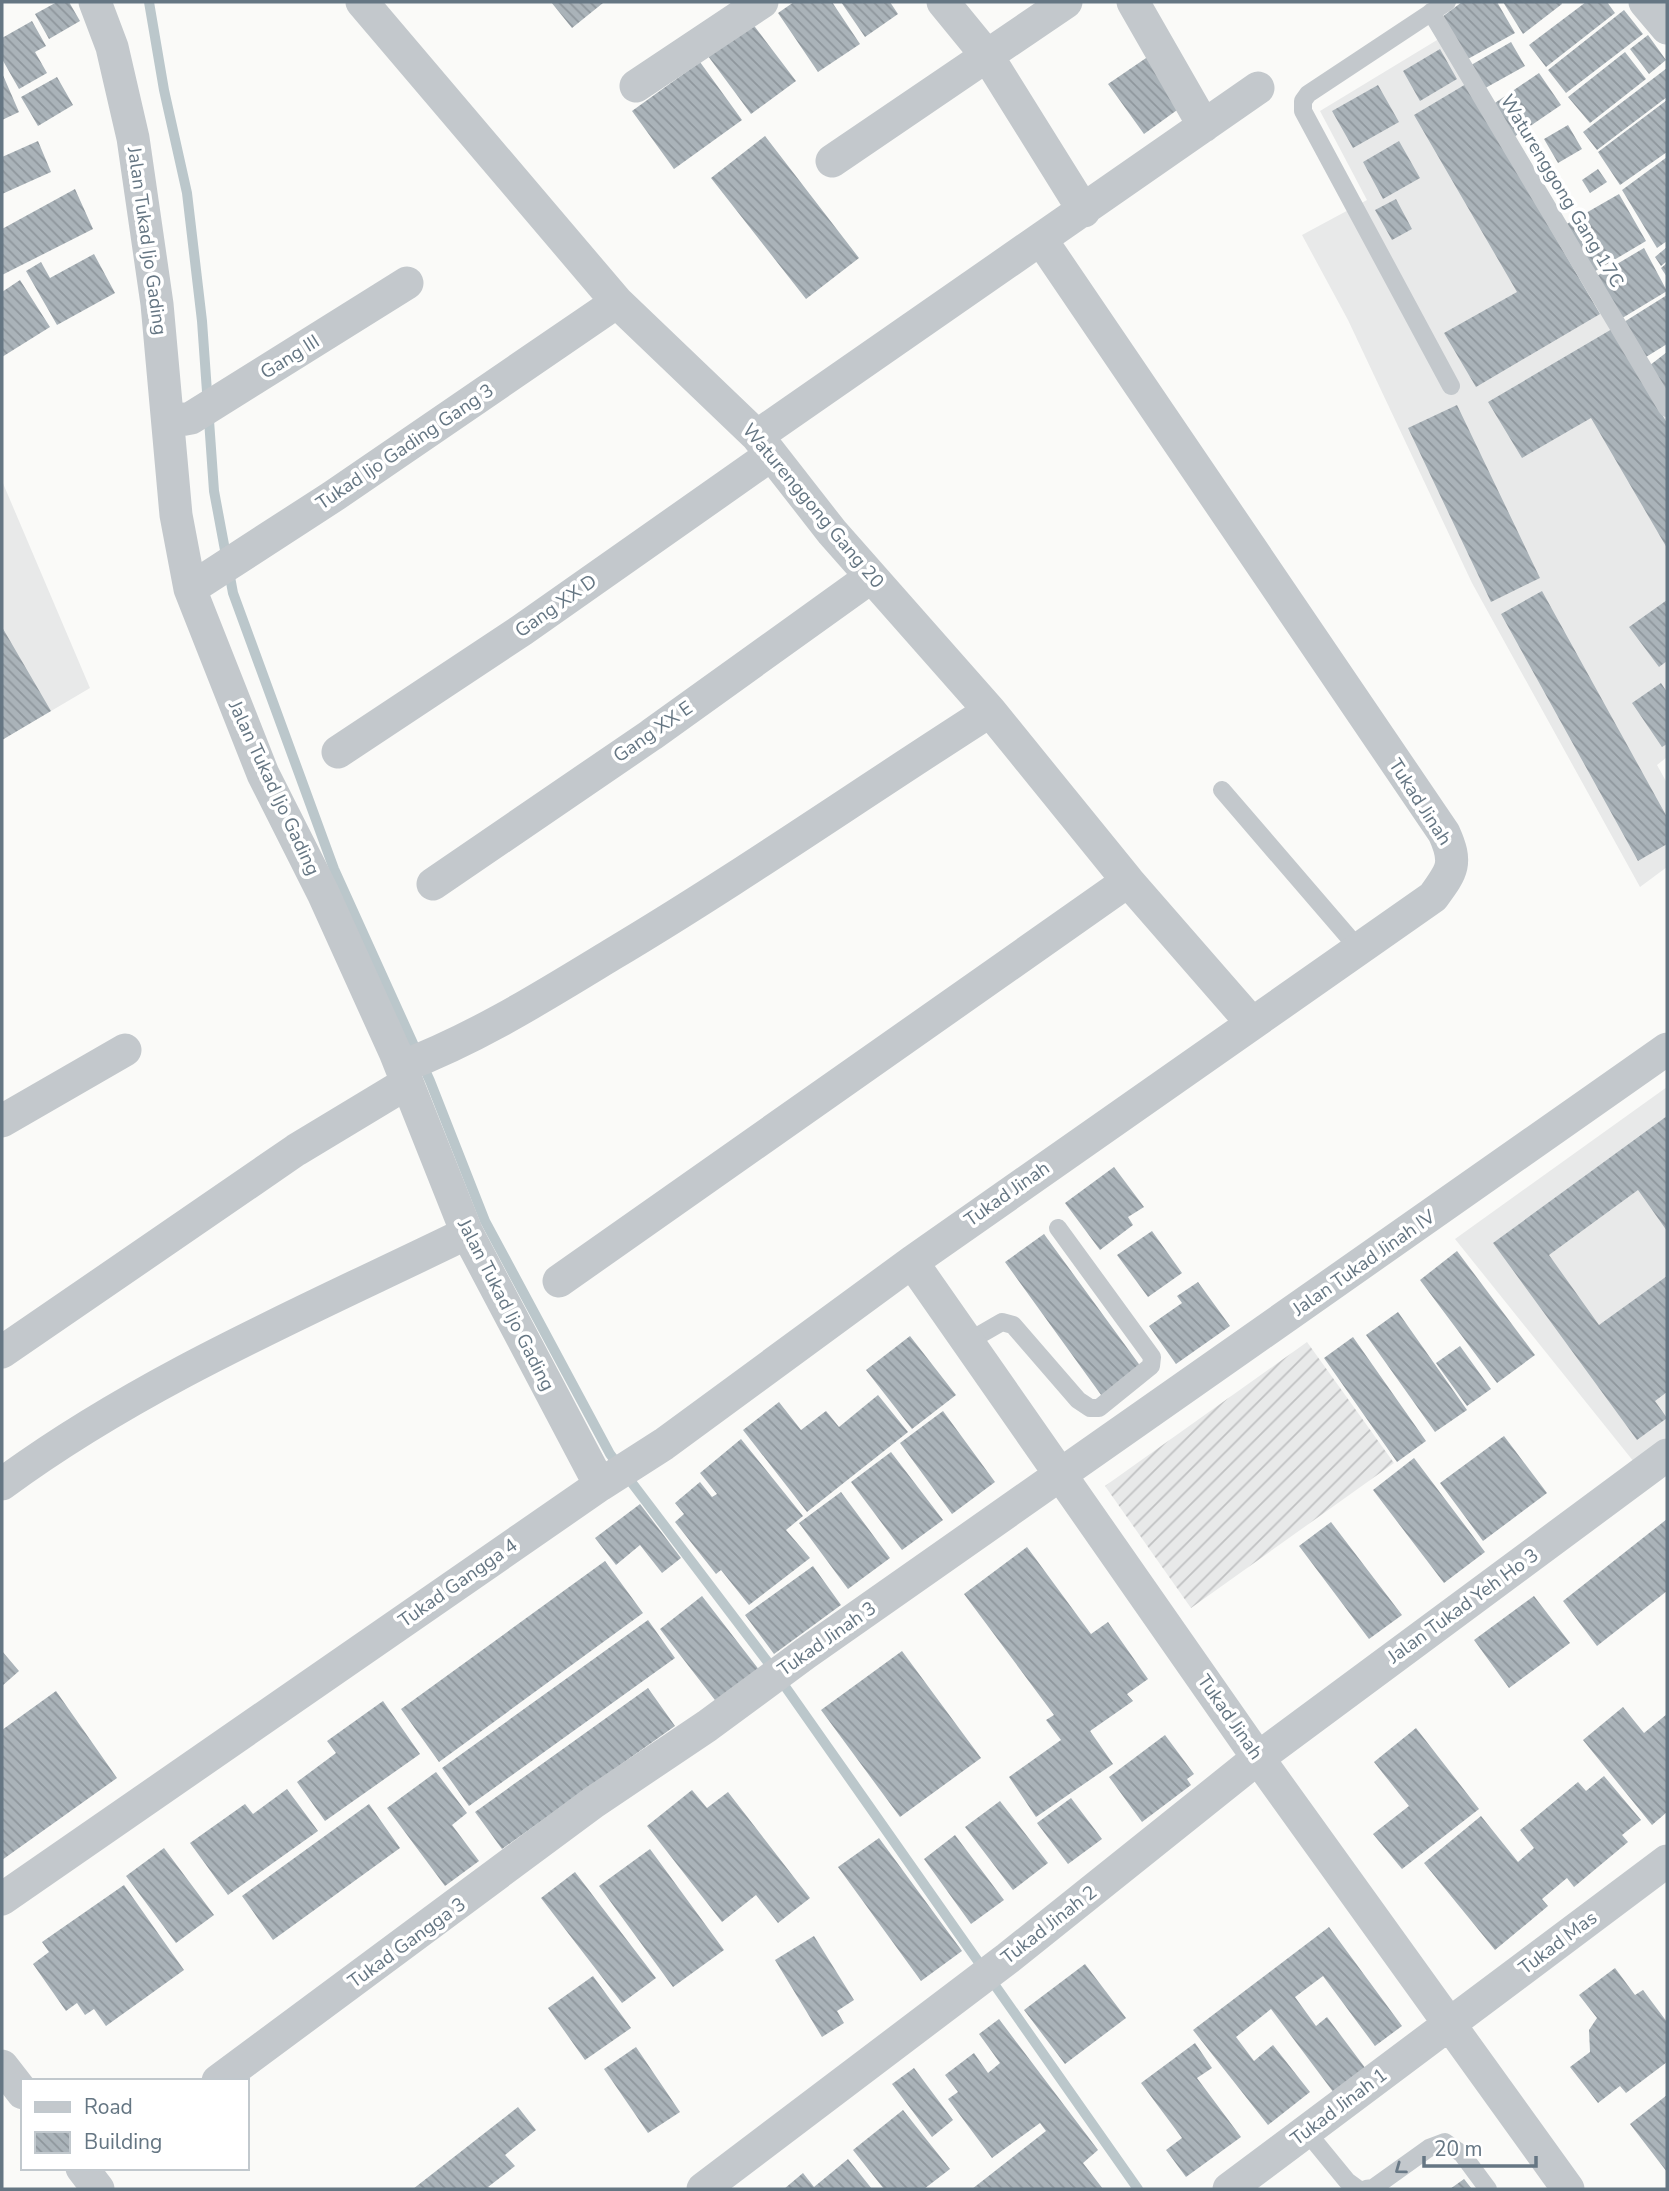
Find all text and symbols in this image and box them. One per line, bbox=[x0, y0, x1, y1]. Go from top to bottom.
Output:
street label: Waturenggong Gang 17C bbox=[1494, 90, 1630, 292]
street label: Jalan Tukad Ijo Gading bbox=[121, 144, 173, 337]
street label: Gang III bbox=[255, 329, 325, 385]
street label: Tukad Ijo Gading Gang 3 bbox=[311, 378, 499, 516]
street label: Waturenggong Gang 20 bbox=[736, 418, 890, 594]
street label: Gang XX D bbox=[510, 568, 602, 644]
street label: Gang XX E bbox=[608, 695, 698, 769]
street label: Jalan Tukad Ijo Gading bbox=[222, 696, 326, 880]
street label: Tukad Jinah bbox=[1382, 754, 1458, 850]
street label: Tukad Jinah bbox=[959, 1155, 1055, 1233]
street label: Jalan Tukad Jinah IV bbox=[1287, 1203, 1441, 1323]
street label: Jalan Tukad Ijo Gading bbox=[451, 1214, 561, 1395]
street label: Tukad Gangga 4 bbox=[393, 1532, 523, 1634]
street label: Jalan Tukad Yeh Ho 3 bbox=[1381, 1542, 1544, 1670]
street label: Tukad Jinah 3 bbox=[773, 1595, 881, 1683]
street label: Tukad Jinah bbox=[1191, 1669, 1269, 1765]
street label: Tukad Jinah 2 bbox=[996, 1879, 1102, 1971]
street label: Tukad Gangga 3 bbox=[343, 1892, 471, 1994]
street label: Tukad Mas bbox=[1514, 1905, 1602, 1981]
street label: Tukad Jinah 1 bbox=[1285, 2062, 1393, 2152]
legend bbox=[21, 2079, 248, 2170]
text: Road bbox=[84, 2093, 133, 2121]
scale bar bbox=[1424, 2124, 1536, 2168]
text: Building bbox=[84, 2128, 162, 2156]
text: 20 m bbox=[1434, 2135, 1483, 2163]
one-way arrow bbox=[1395, 2161, 1408, 2173]

